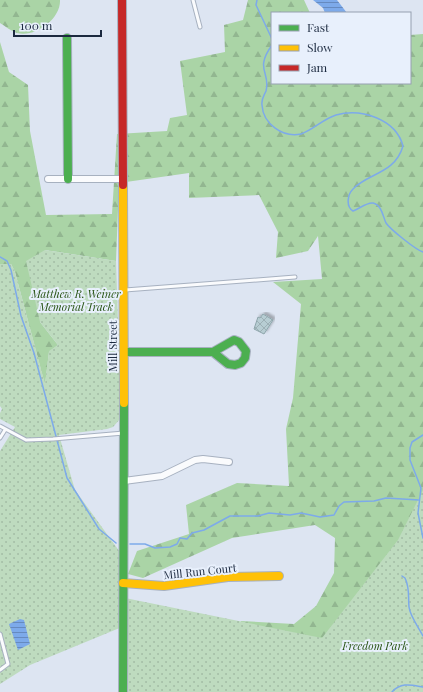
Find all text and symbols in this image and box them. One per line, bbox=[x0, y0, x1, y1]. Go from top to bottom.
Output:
scale bar bbox=[14, 12, 101, 38]
legend bbox=[271, 12, 411, 84]
text: 100 m bbox=[20, 17, 53, 33]
text: Fast bbox=[307, 19, 330, 35]
text: Slow bbox=[307, 39, 333, 55]
text: Jam bbox=[306, 59, 328, 75]
park label: Matthew R. Weiner Memorial Track bbox=[30, 286, 121, 314]
street label: Mill Street bbox=[105, 320, 120, 372]
street label: Mill Run Court bbox=[163, 560, 237, 582]
park label: Freedom Park bbox=[341, 638, 408, 653]

